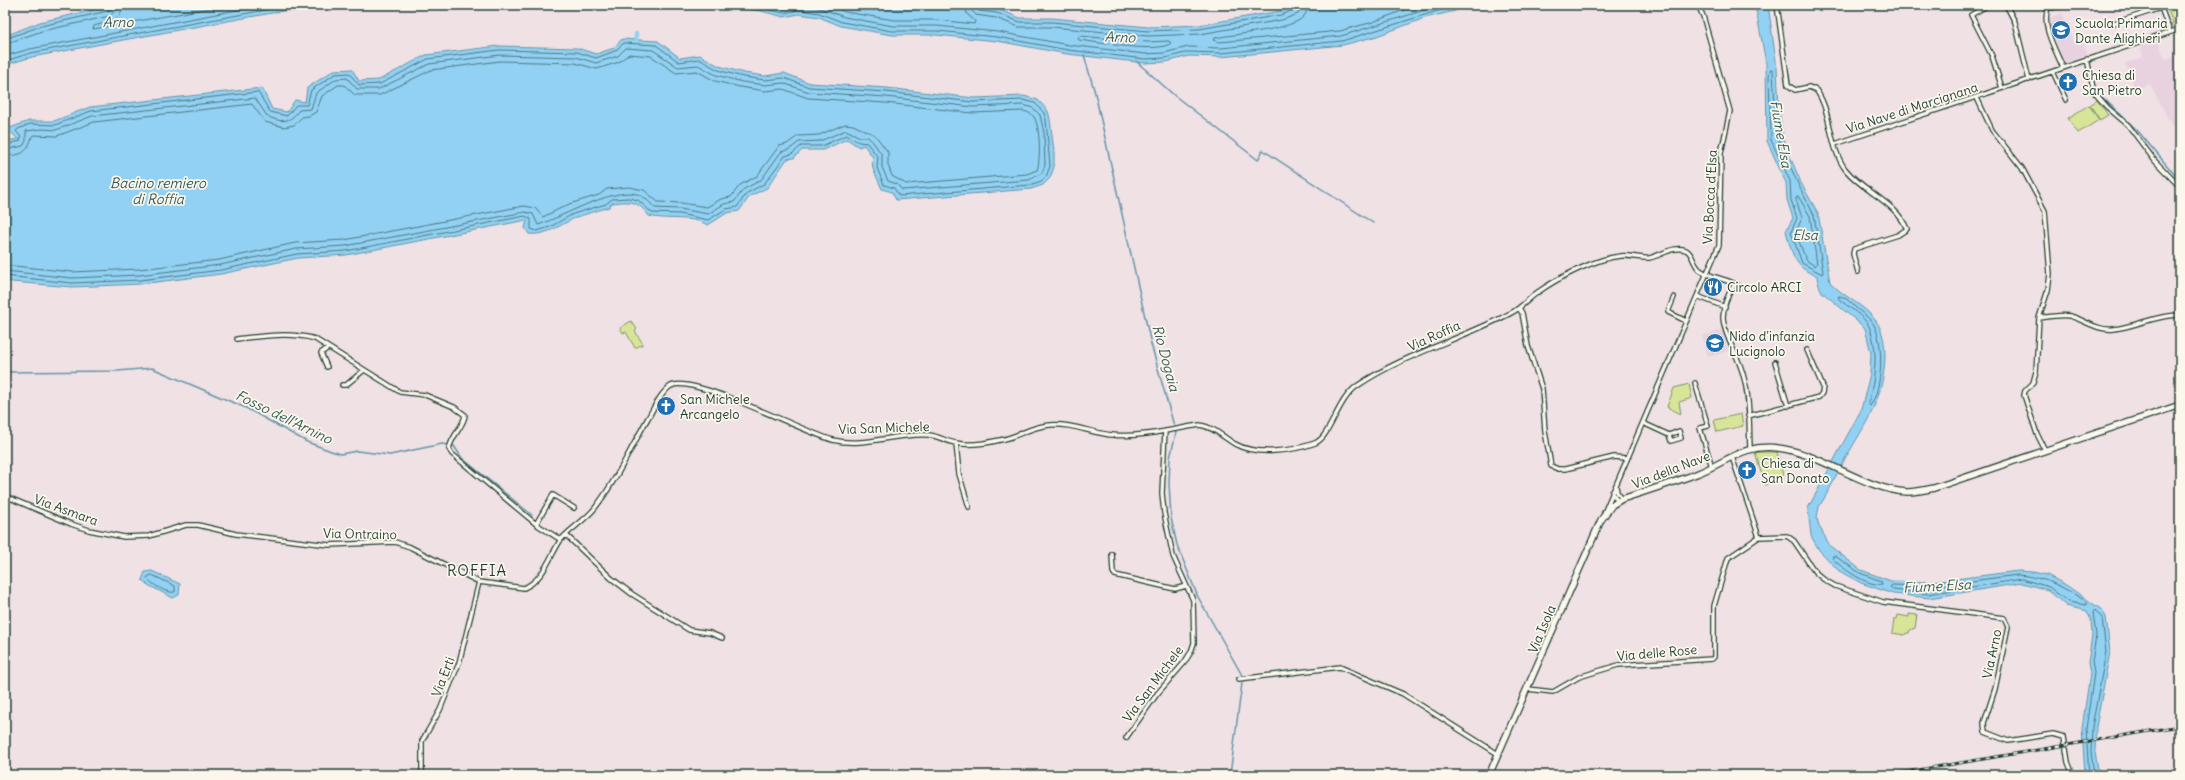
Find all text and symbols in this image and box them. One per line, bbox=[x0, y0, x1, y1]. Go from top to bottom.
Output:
water label: Arno bbox=[103, 13, 134, 31]
place label: Scuola Primaria Dante Alighieri bbox=[2075, 15, 2168, 47]
school or university icon: Scuola Primaria Dante Alighieri bbox=[2050, 19, 2072, 41]
water label: Arno bbox=[1104, 27, 1137, 47]
place label: Chiesa di San Pietro bbox=[2082, 67, 2142, 99]
church icon: Chiesa di San Pietro bbox=[2057, 71, 2079, 93]
street label: Via Nave di Marcignana bbox=[1844, 79, 1980, 137]
water label: Fiume Elsa bbox=[1766, 99, 1796, 170]
street label: Via Bocca d'Elsa bbox=[1699, 149, 1721, 245]
water label: Bacino remiero di Roffia bbox=[110, 174, 207, 208]
water label: Elsa bbox=[1792, 226, 1819, 244]
restaurant icon: Circolo ARCI bbox=[1702, 276, 1724, 298]
place label: Circolo ARCI bbox=[1727, 279, 1802, 296]
street label: Via Roffia bbox=[1405, 317, 1463, 355]
water label: Rio Dogaia bbox=[1149, 323, 1184, 394]
place label: Nido d'infanzia Lucignolo bbox=[1729, 328, 1815, 360]
school or university icon: Nido d'infanzia Lucignolo bbox=[1704, 332, 1726, 354]
water label: Fosso dell'Arnino bbox=[233, 386, 336, 449]
place label: San Michele Arcangelo bbox=[680, 391, 750, 423]
church icon: San Michele Arcangelo bbox=[655, 395, 677, 417]
street label: Via San Michele bbox=[838, 418, 930, 438]
street label: Via della Nave bbox=[1630, 447, 1712, 493]
place label: Chiesa di San Donato bbox=[1761, 455, 1829, 487]
church icon: Chiesa di San Donato bbox=[1736, 459, 1758, 481]
street label: Via Asmara bbox=[32, 491, 100, 529]
street label: Via Ontraino bbox=[323, 525, 397, 543]
district label: ROFFIA bbox=[447, 561, 507, 580]
water label: Fiume Elsa bbox=[1903, 575, 1972, 597]
street label: Via Isola bbox=[1524, 602, 1560, 656]
street label: Via Arno bbox=[1978, 628, 2006, 680]
street label: Via delle Rose bbox=[1616, 641, 1698, 665]
street label: Via San Michele bbox=[1119, 642, 1187, 726]
street label: Via Erti bbox=[428, 654, 458, 700]

